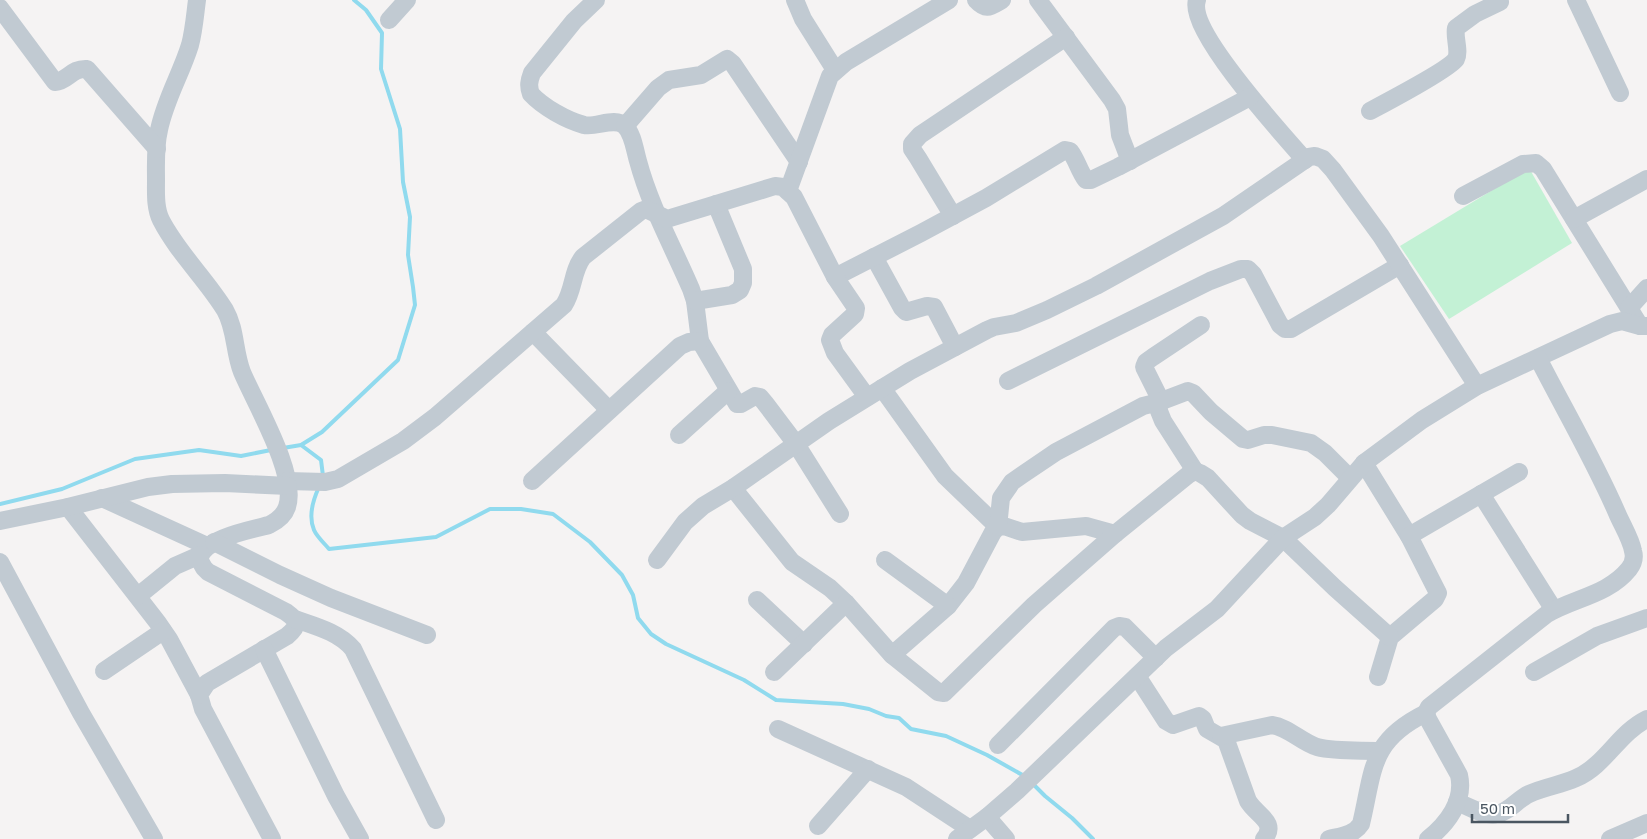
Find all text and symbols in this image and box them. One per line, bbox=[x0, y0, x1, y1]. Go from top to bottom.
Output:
scale bar bbox=[1472, 792, 1568, 824]
text: 50 m bbox=[1480, 799, 1515, 817]

